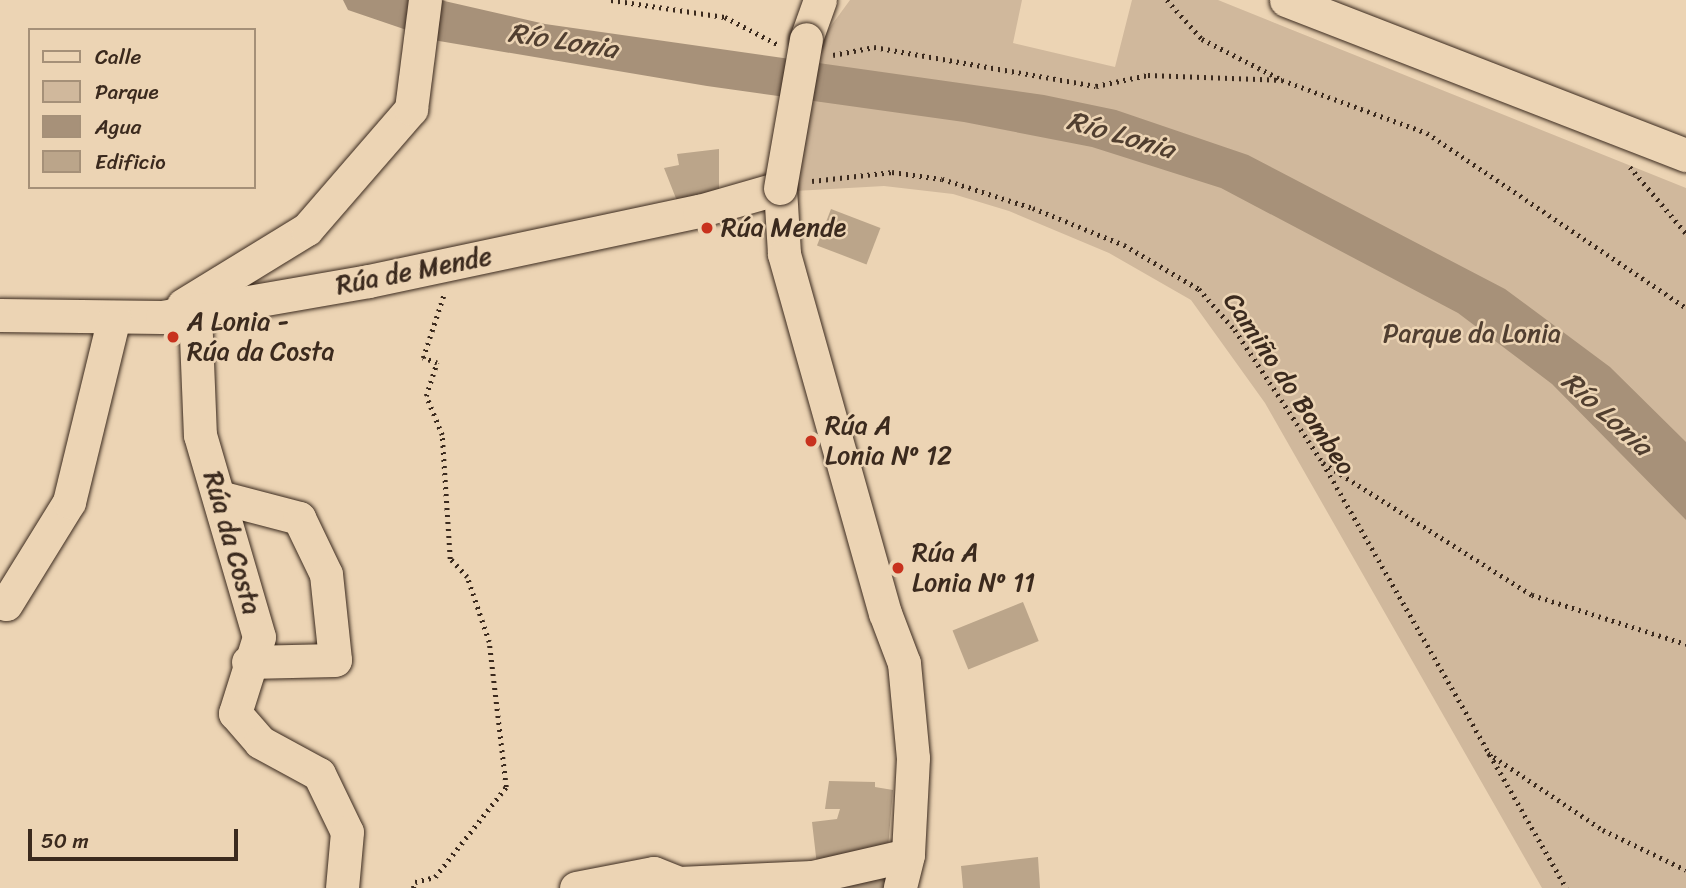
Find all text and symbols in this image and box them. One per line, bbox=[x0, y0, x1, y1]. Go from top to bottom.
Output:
water label: Río Lonia bbox=[506, 16, 620, 66]
legend bbox=[28, 28, 256, 189]
text: Calle bbox=[95, 38, 141, 76]
text: Parque bbox=[95, 73, 159, 111]
water label: Río Lonia bbox=[1063, 104, 1179, 166]
text: Agua bbox=[95, 108, 141, 146]
text: Edificio bbox=[95, 143, 166, 181]
place label: Rúa Mende bbox=[721, 212, 846, 244]
marker: Rúa Mende bbox=[699, 220, 715, 236]
street label: Rúa de Mende bbox=[333, 241, 495, 301]
street label: Camiño do Bombeo bbox=[1216, 287, 1362, 481]
place label: A Lonia - Rúa da Costa bbox=[187, 306, 336, 368]
park label: Parque da Lonia bbox=[1383, 318, 1561, 350]
marker: A Lonia - Rúa da Costa bbox=[165, 329, 181, 345]
water label: Río Lonia bbox=[1555, 365, 1659, 463]
place label: Rúa A Lonia Nº 12 bbox=[825, 410, 952, 472]
marker: Rúa A Lonia Nº 12 bbox=[803, 433, 819, 449]
street label: Rúa da Costa bbox=[196, 467, 268, 619]
place label: Rúa A Lonia Nº 11 bbox=[912, 537, 1035, 598]
marker: Rúa A Lonia Nº 11 bbox=[890, 560, 906, 576]
scale bar bbox=[32, 814, 242, 858]
text: 50 m bbox=[41, 822, 89, 860]

